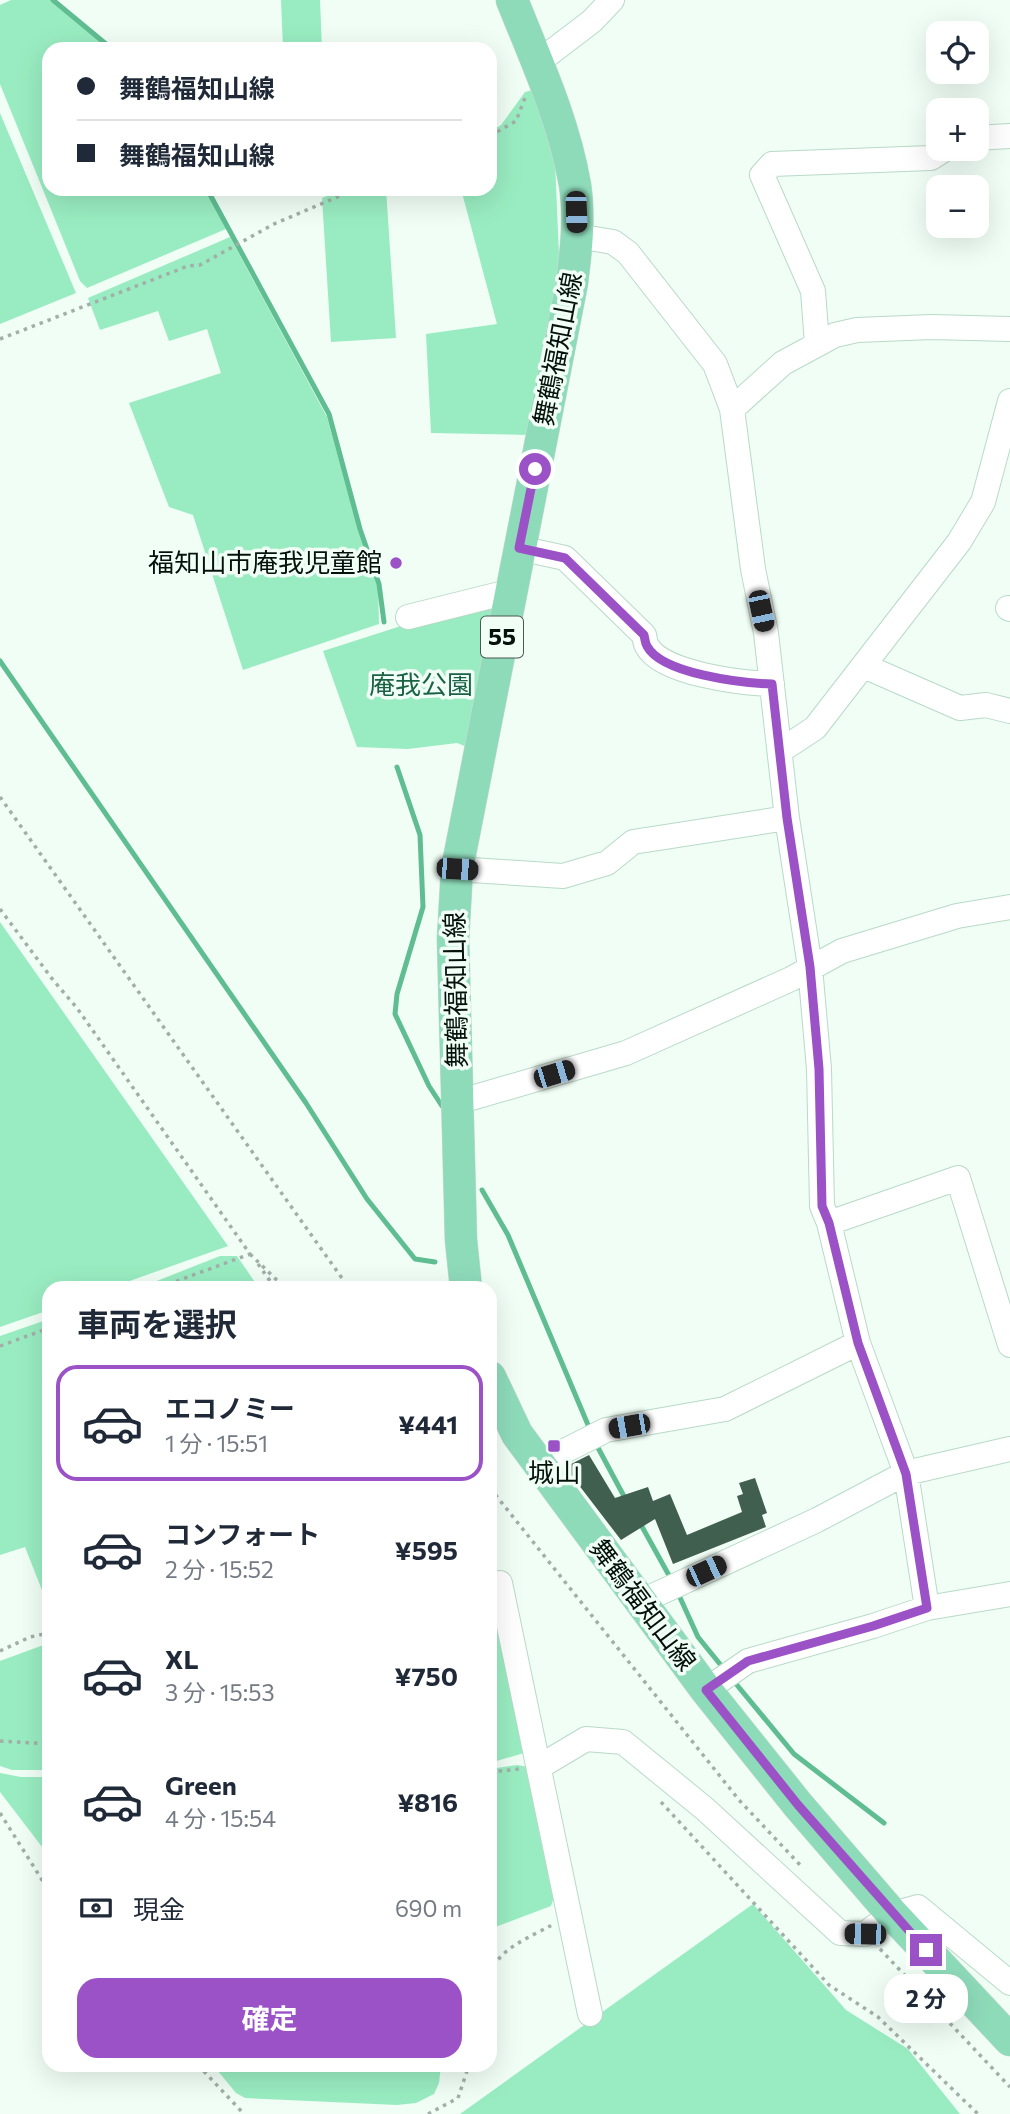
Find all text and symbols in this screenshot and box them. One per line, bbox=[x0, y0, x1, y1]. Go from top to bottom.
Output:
map controls bbox=[926, 21, 989, 238]
button: locate bbox=[926, 21, 989, 84]
text: 舞鶴福知山線 bbox=[119, 72, 275, 103]
button: + bbox=[926, 98, 989, 161]
text: 舞鶴福知山線 bbox=[119, 139, 275, 170]
button: − bbox=[926, 175, 989, 238]
car bbox=[565, 191, 588, 233]
street label: 舞鶴福知山線 bbox=[526, 269, 587, 428]
route start bbox=[519, 453, 551, 485]
place label: 福知山市庵我児童館 bbox=[148, 546, 382, 577]
marker: 福知山市庵我児童館 bbox=[388, 555, 404, 571]
car bbox=[747, 588, 776, 634]
road number: 55 bbox=[481, 616, 523, 658]
park label: 庵我公園 bbox=[369, 668, 473, 699]
car bbox=[436, 857, 479, 881]
street label: 舞鶴福知山線 bbox=[438, 912, 471, 1068]
car bbox=[531, 1058, 578, 1090]
text: 車両を選択 bbox=[77, 1303, 237, 1343]
icon: car bbox=[81, 1392, 144, 1455]
text: エコノミー bbox=[165, 1392, 295, 1423]
text: ¥441 bbox=[398, 1408, 458, 1439]
car bbox=[607, 1412, 652, 1440]
text: 1 分 · 15:51 bbox=[165, 1429, 268, 1457]
marker: 城山 bbox=[546, 1438, 562, 1454]
place label: 城山 bbox=[528, 1456, 580, 1487]
icon: car bbox=[81, 1518, 144, 1581]
text: コンフォート bbox=[165, 1518, 320, 1549]
street label: 舞鶴福知山線 bbox=[585, 1532, 704, 1676]
text: ¥595 bbox=[395, 1534, 458, 1565]
car bbox=[683, 1553, 730, 1589]
text: 2 分 · 15:52 bbox=[165, 1555, 274, 1583]
text: XL bbox=[165, 1643, 199, 1674]
icon: car bbox=[81, 1644, 144, 1707]
text: ¥750 bbox=[395, 1660, 458, 1691]
text: 3 分 · 15:53 bbox=[165, 1678, 275, 1706]
text: Green bbox=[165, 1769, 237, 1800]
icon: car bbox=[81, 1770, 144, 1833]
text: ¥816 bbox=[397, 1786, 458, 1817]
text: 4 分 · 15:54 bbox=[165, 1804, 276, 1832]
icon: cash bbox=[77, 1889, 115, 1927]
text: 現金 bbox=[133, 1893, 185, 1924]
text: 690 m bbox=[395, 1894, 462, 1922]
car bbox=[844, 1923, 887, 1945]
route end bbox=[910, 1934, 942, 1966]
callout: 2 分 bbox=[884, 1974, 968, 2024]
button: 確定 bbox=[77, 1978, 462, 2058]
text: 2 分 bbox=[906, 1984, 946, 2012]

